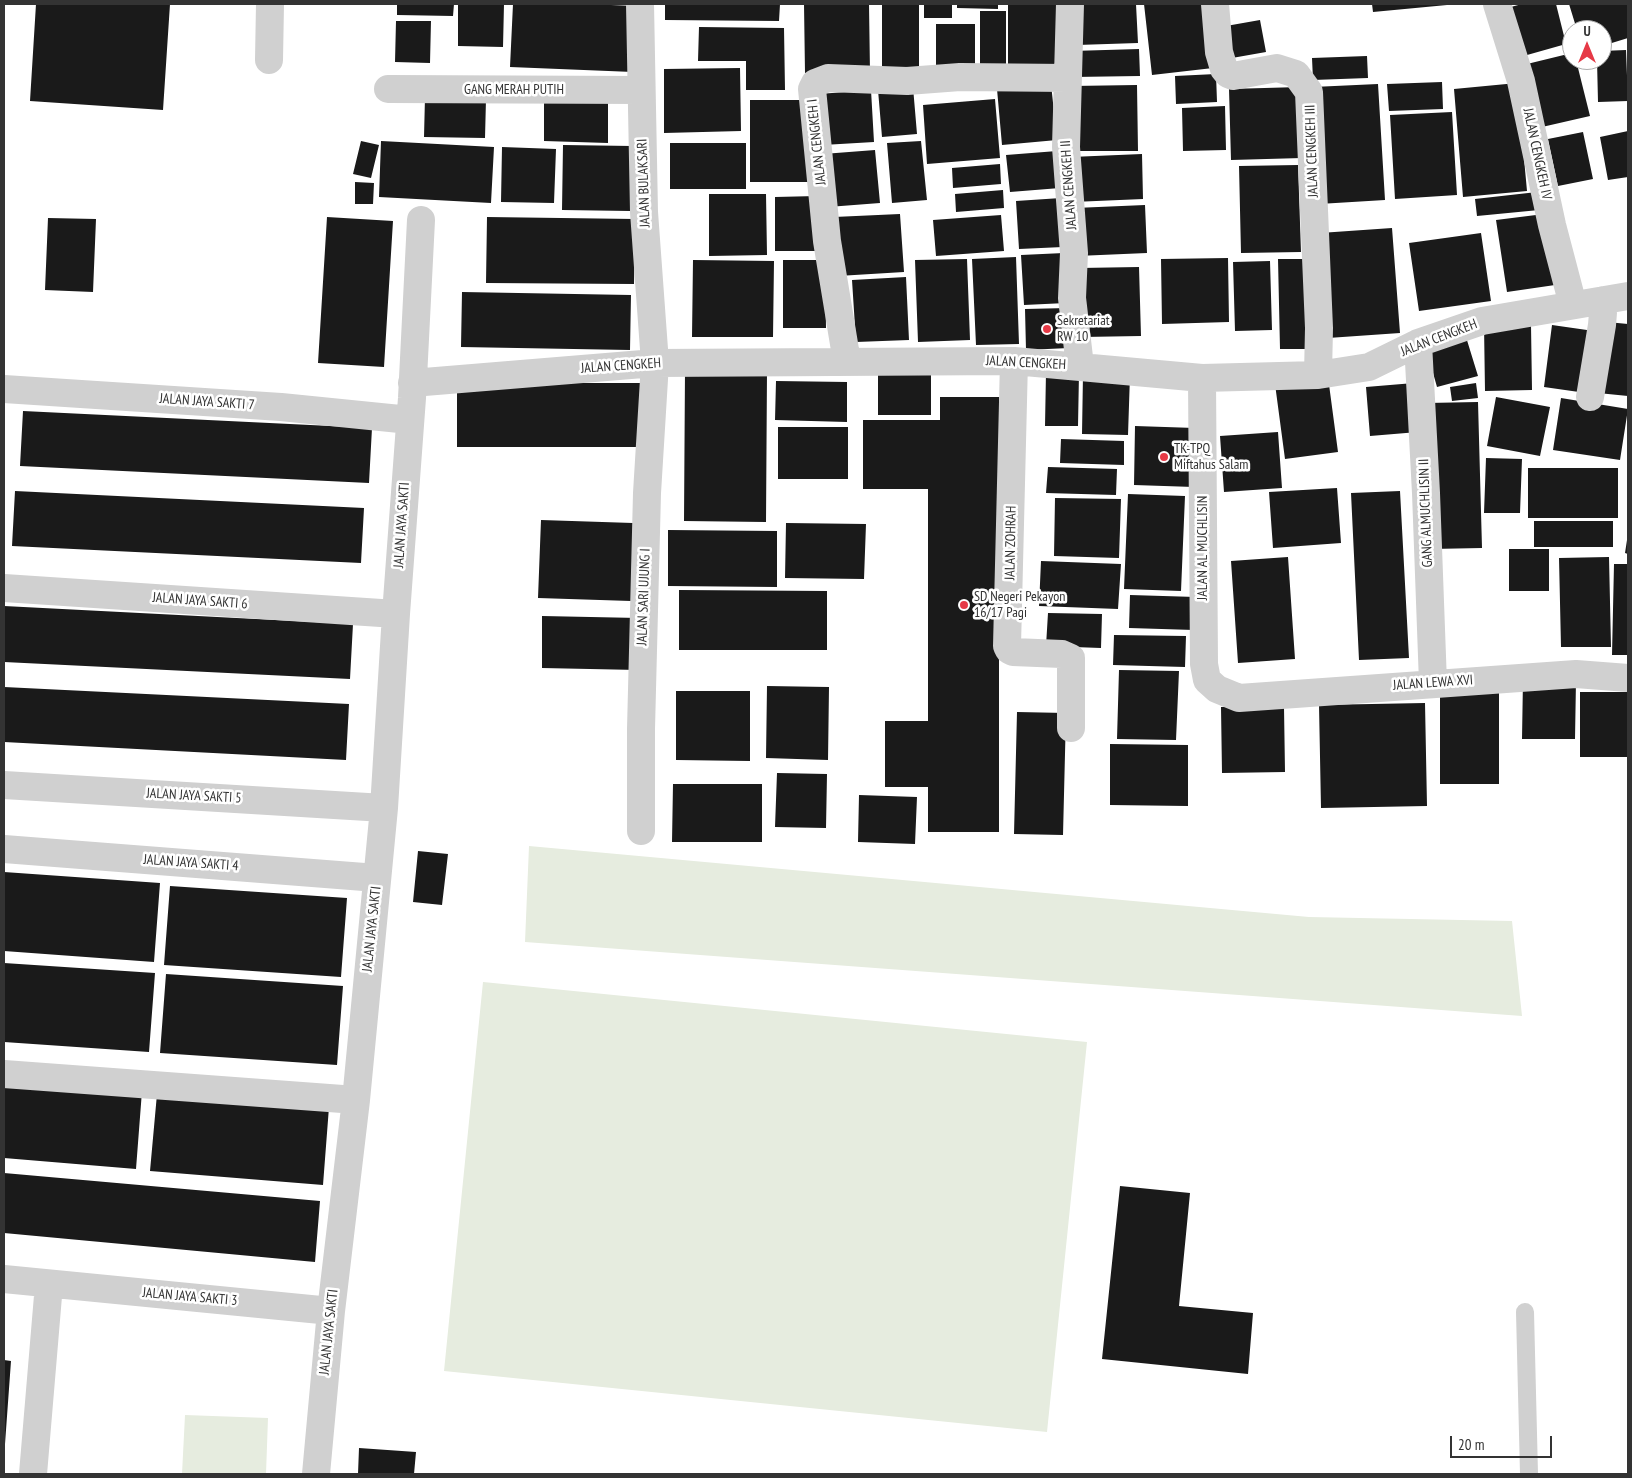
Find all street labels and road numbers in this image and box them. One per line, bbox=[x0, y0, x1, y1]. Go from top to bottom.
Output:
street label: GANG MERAH PUTIH bbox=[464, 82, 564, 98]
street label: JALAN CENGKEH I bbox=[804, 98, 830, 186]
street label: JALAN CENGKEH III bbox=[1302, 104, 1322, 198]
street label: JALAN CENGKEH IV bbox=[1519, 107, 1555, 201]
street label: JALAN BULAKSARI bbox=[634, 138, 654, 228]
street label: JALAN CENGKEH II bbox=[1057, 140, 1081, 230]
street label: JALAN CENGKEH bbox=[1399, 316, 1479, 360]
street label: JALAN CENGKEH bbox=[985, 353, 1067, 373]
street label: JALAN CENGKEH bbox=[580, 355, 662, 377]
street label: JALAN JAYA SAKTI 7 bbox=[159, 390, 255, 414]
street label: GANG ALMUCHLISIN II bbox=[1416, 458, 1436, 568]
street label: JALAN JAYA SAKTI bbox=[391, 482, 413, 568]
street label: JALAN AL MUCHLISIN bbox=[1195, 496, 1211, 600]
street label: JALAN ZOHRAH bbox=[1002, 506, 1020, 580]
street label: JALAN SARI UJUNG I bbox=[634, 548, 654, 646]
street label: JALAN JAYA SAKTI 6 bbox=[152, 589, 248, 613]
street label: JALAN LEWA XVI bbox=[1392, 672, 1474, 694]
street label: JALAN JAYA SAKTI 5 bbox=[146, 785, 242, 807]
street label: JALAN JAYA SAKTI 4 bbox=[143, 851, 239, 875]
street label: JALAN JAYA SAKTI bbox=[359, 885, 385, 973]
street label: JALAN JAYA SAKTI 3 bbox=[142, 1284, 238, 1310]
street label: JALAN JAYA SAKTI bbox=[316, 1288, 342, 1376]

